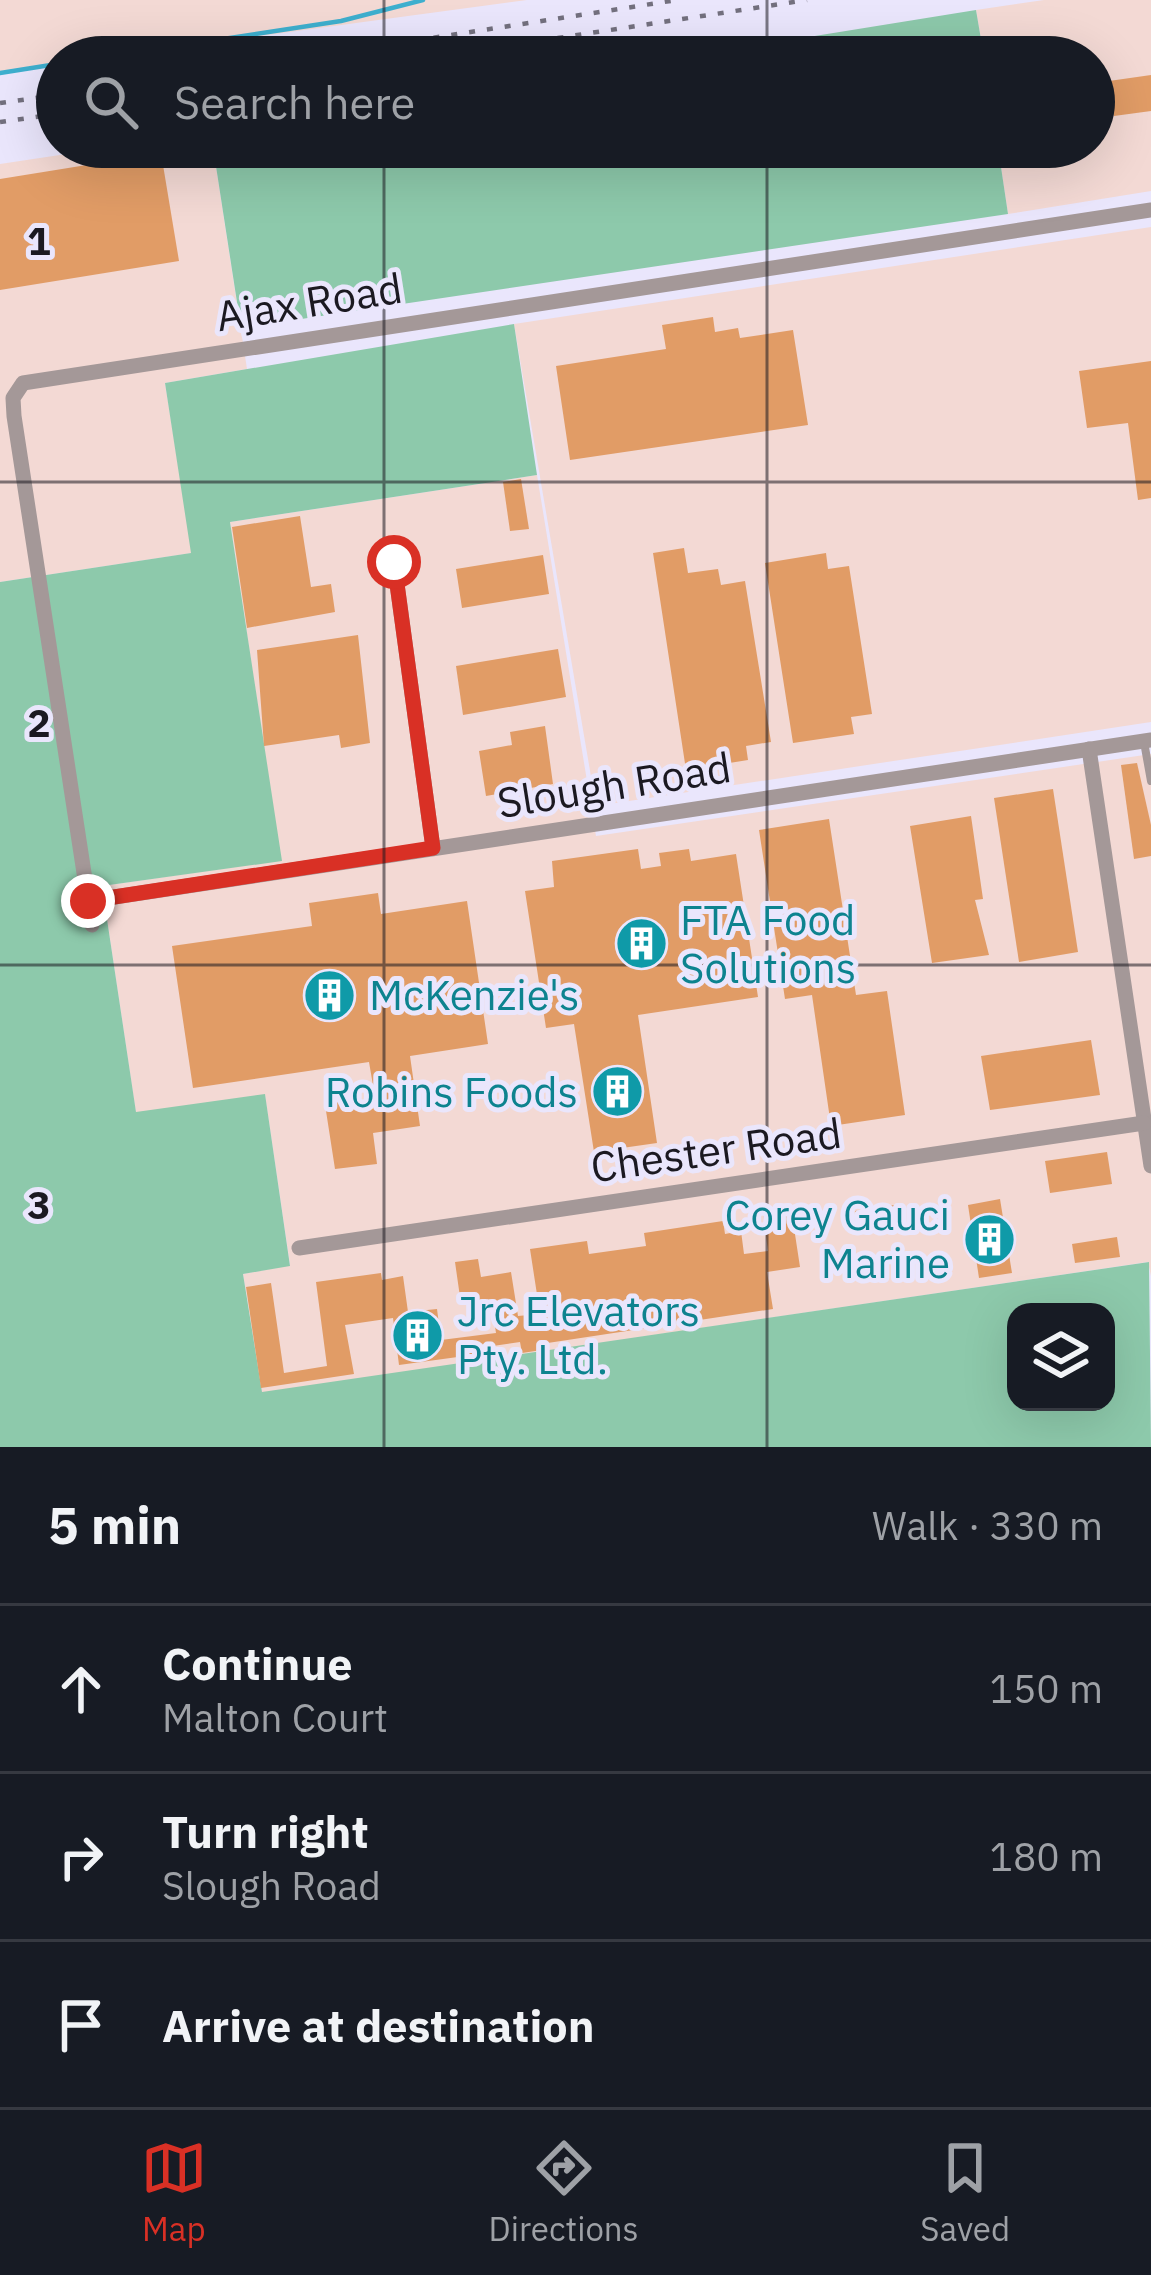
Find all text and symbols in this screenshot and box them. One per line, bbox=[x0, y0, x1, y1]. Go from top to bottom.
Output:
search box bbox=[36, 36, 1115, 168]
icon: search bbox=[78, 69, 144, 135]
text: Search here bbox=[174, 73, 415, 131]
text: 1 bbox=[27, 215, 51, 266]
street label: Ajax Road bbox=[212, 260, 406, 343]
route start bbox=[367, 535, 421, 589]
text: 2 bbox=[27, 697, 51, 748]
street label: Slough Road bbox=[493, 739, 735, 830]
route end bbox=[61, 874, 115, 928]
place label: FTA Food Solutions bbox=[680, 892, 856, 995]
building icon: FTA Food Solutions bbox=[613, 916, 669, 972]
building icon: McKenzie's bbox=[302, 967, 358, 1023]
place label: McKenzie's bbox=[369, 967, 580, 1022]
place label: Robins Foods bbox=[325, 1064, 578, 1119]
building icon: Robins Foods bbox=[589, 1064, 645, 1120]
street label: Chester Road bbox=[587, 1105, 845, 1194]
text: 3 bbox=[27, 1179, 51, 1230]
place label: Corey Gauci Marine bbox=[724, 1187, 950, 1290]
building icon: Corey Gauci Marine bbox=[961, 1211, 1017, 1267]
place label: Jrc Elevators Pty. Ltd. bbox=[457, 1283, 700, 1386]
map controls bbox=[1007, 1303, 1115, 1411]
button: layers bbox=[1007, 1303, 1115, 1411]
building icon: Jrc Elevators Pty. Ltd. bbox=[390, 1307, 446, 1363]
text: 5 min bbox=[48, 1492, 181, 1558]
text: Walk · 330 m bbox=[872, 1500, 1103, 1551]
text: Continue bbox=[162, 1634, 353, 1692]
icon: ahead bbox=[48, 1656, 114, 1722]
text: 150 m bbox=[990, 1663, 1103, 1714]
text: Malton Court bbox=[162, 1692, 388, 1743]
text: Turn right bbox=[162, 1802, 369, 1860]
icon: right bbox=[48, 1824, 114, 1890]
text: 180 m bbox=[990, 1831, 1103, 1882]
text: Slough Road bbox=[162, 1860, 381, 1911]
icon: arrive bbox=[48, 1992, 114, 2058]
text: Arrive at destination bbox=[162, 1996, 595, 2054]
tab: Map bbox=[141, 2135, 207, 2250]
tab: Directions bbox=[489, 2135, 639, 2250]
tab: Saved bbox=[920, 2135, 1010, 2250]

